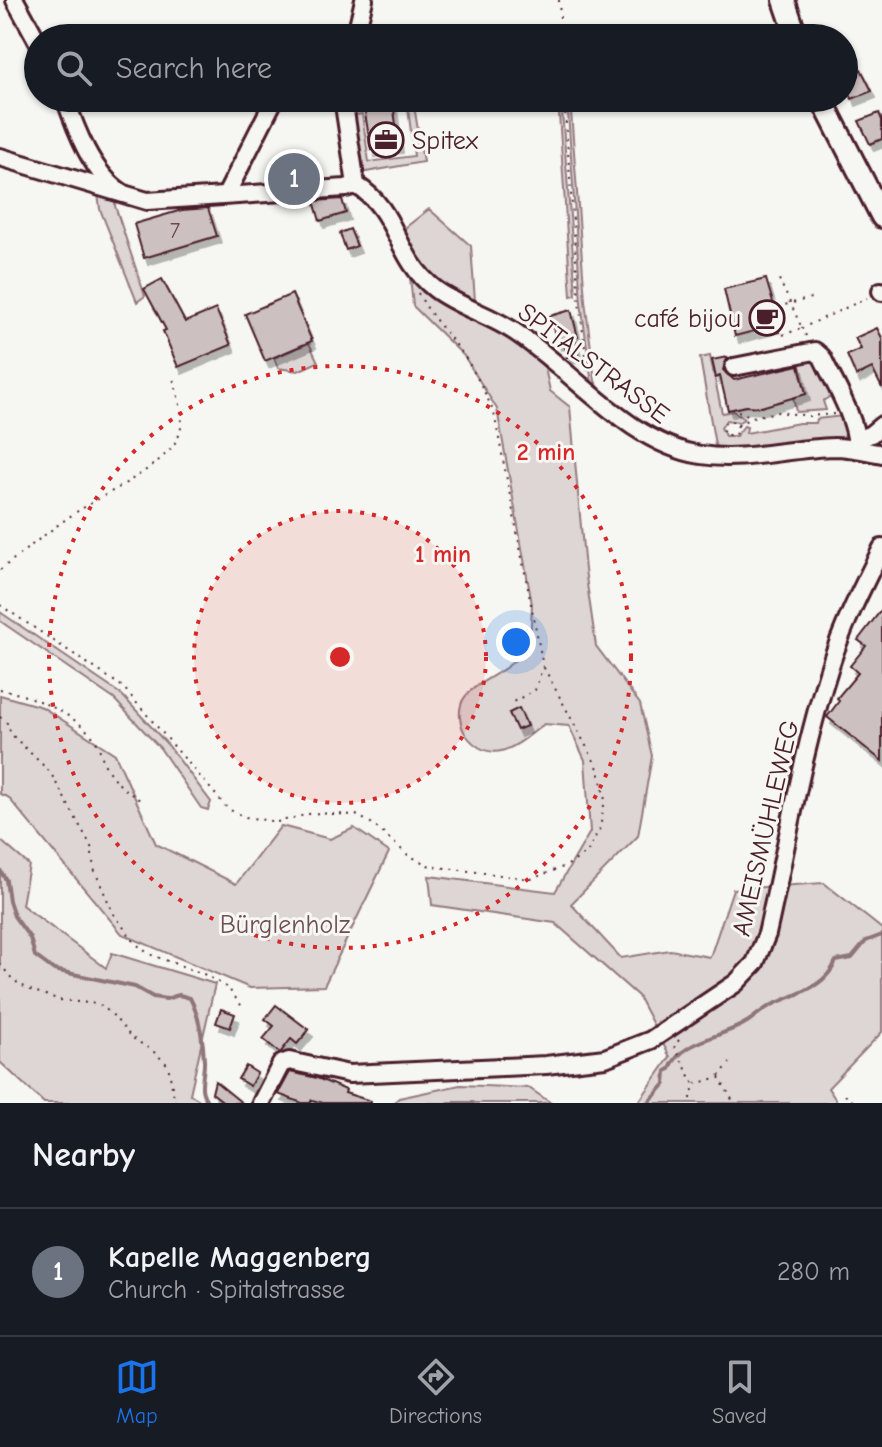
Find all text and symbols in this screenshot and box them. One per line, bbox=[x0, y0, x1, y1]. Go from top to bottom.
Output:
search box bbox=[24, 24, 858, 112]
icon: search bbox=[52, 46, 96, 90]
text: Search here bbox=[116, 51, 272, 86]
office icon: Spitex bbox=[367, 121, 405, 159]
place label: Spitex bbox=[412, 126, 479, 156]
pin: 1 bbox=[268, 149, 320, 209]
house number: 7 bbox=[170, 218, 181, 244]
street label: SPITALSTRASSE bbox=[512, 297, 675, 430]
cafe icon: café bijou bbox=[748, 299, 786, 337]
place label: café bijou bbox=[634, 304, 741, 334]
text: 2 min bbox=[517, 438, 575, 466]
text: 1 min bbox=[415, 540, 471, 568]
your location bbox=[496, 622, 536, 662]
centre of rings bbox=[326, 643, 354, 671]
street label: AMEISMÜHLEWEG bbox=[727, 717, 805, 939]
park label: Bürglenholz bbox=[220, 910, 350, 940]
text: Nearby bbox=[32, 1135, 135, 1175]
text: Kapelle Maggenberg bbox=[108, 1240, 372, 1275]
text: 1 bbox=[53, 1257, 63, 1287]
text: 280 m bbox=[777, 1257, 850, 1287]
text: Church · Spitalstrasse bbox=[108, 1275, 345, 1305]
tab: Map bbox=[115, 1355, 159, 1429]
tab: Directions bbox=[389, 1355, 482, 1429]
tab: Saved bbox=[712, 1355, 767, 1429]

